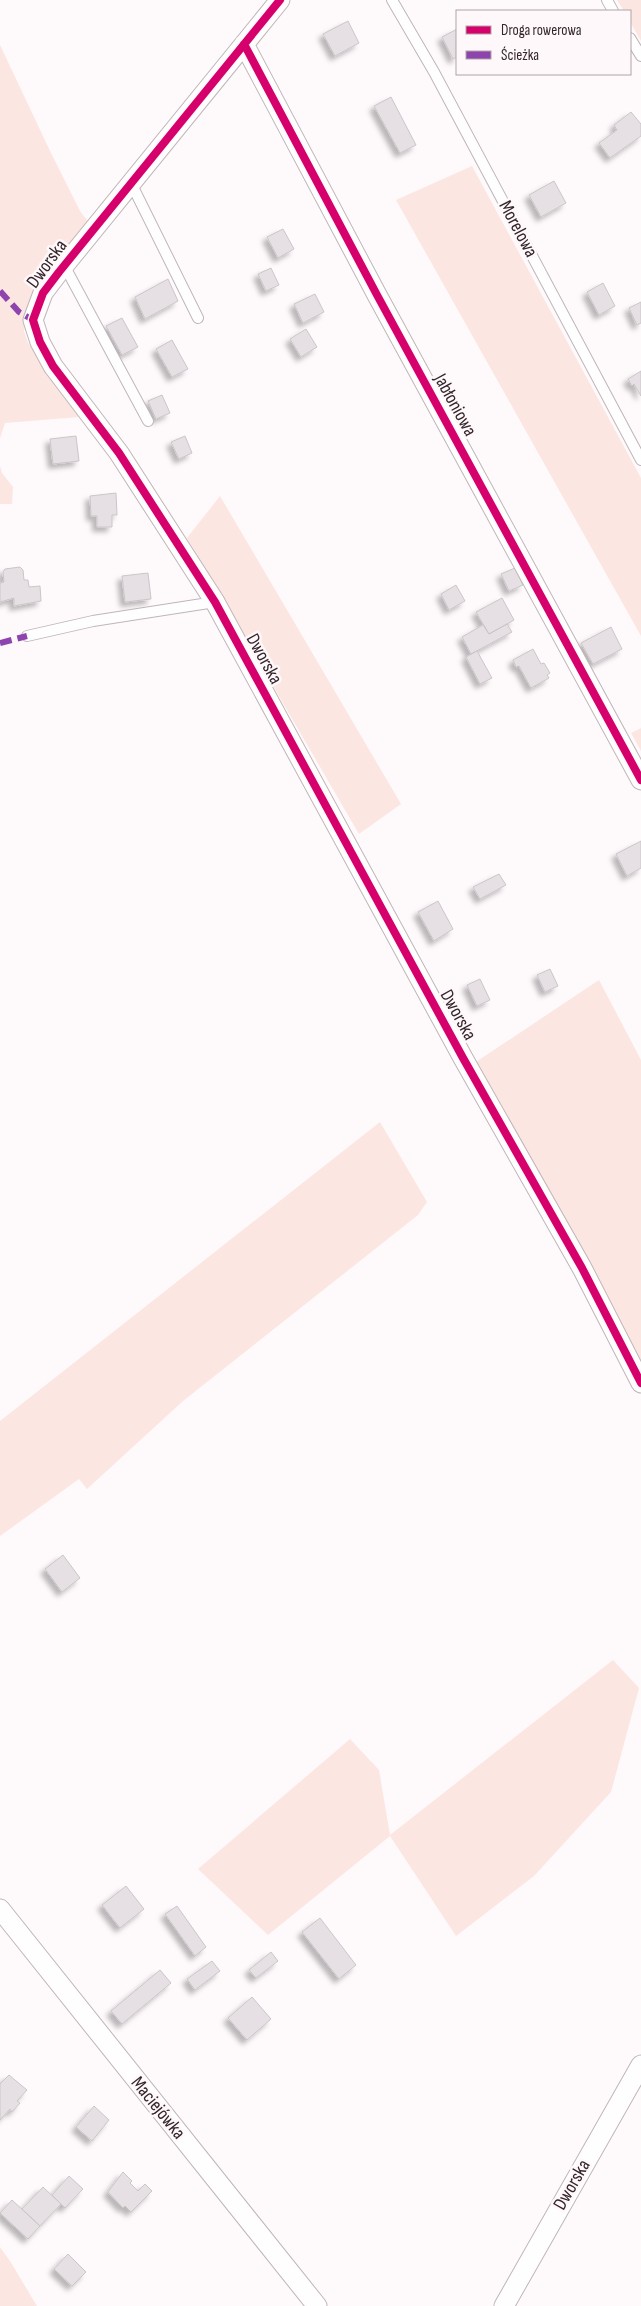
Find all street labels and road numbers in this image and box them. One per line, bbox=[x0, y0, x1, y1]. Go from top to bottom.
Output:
street label: Morelowa bbox=[494, 197, 542, 261]
street label: Dworska bbox=[22, 235, 72, 293]
street label: Jabłoniowa bbox=[428, 369, 481, 440]
street label: Dworska bbox=[241, 630, 287, 688]
street label: Dworska bbox=[435, 986, 481, 1044]
street label: Maciejówka bbox=[126, 2072, 190, 2144]
street label: Dworska bbox=[548, 2156, 596, 2214]

